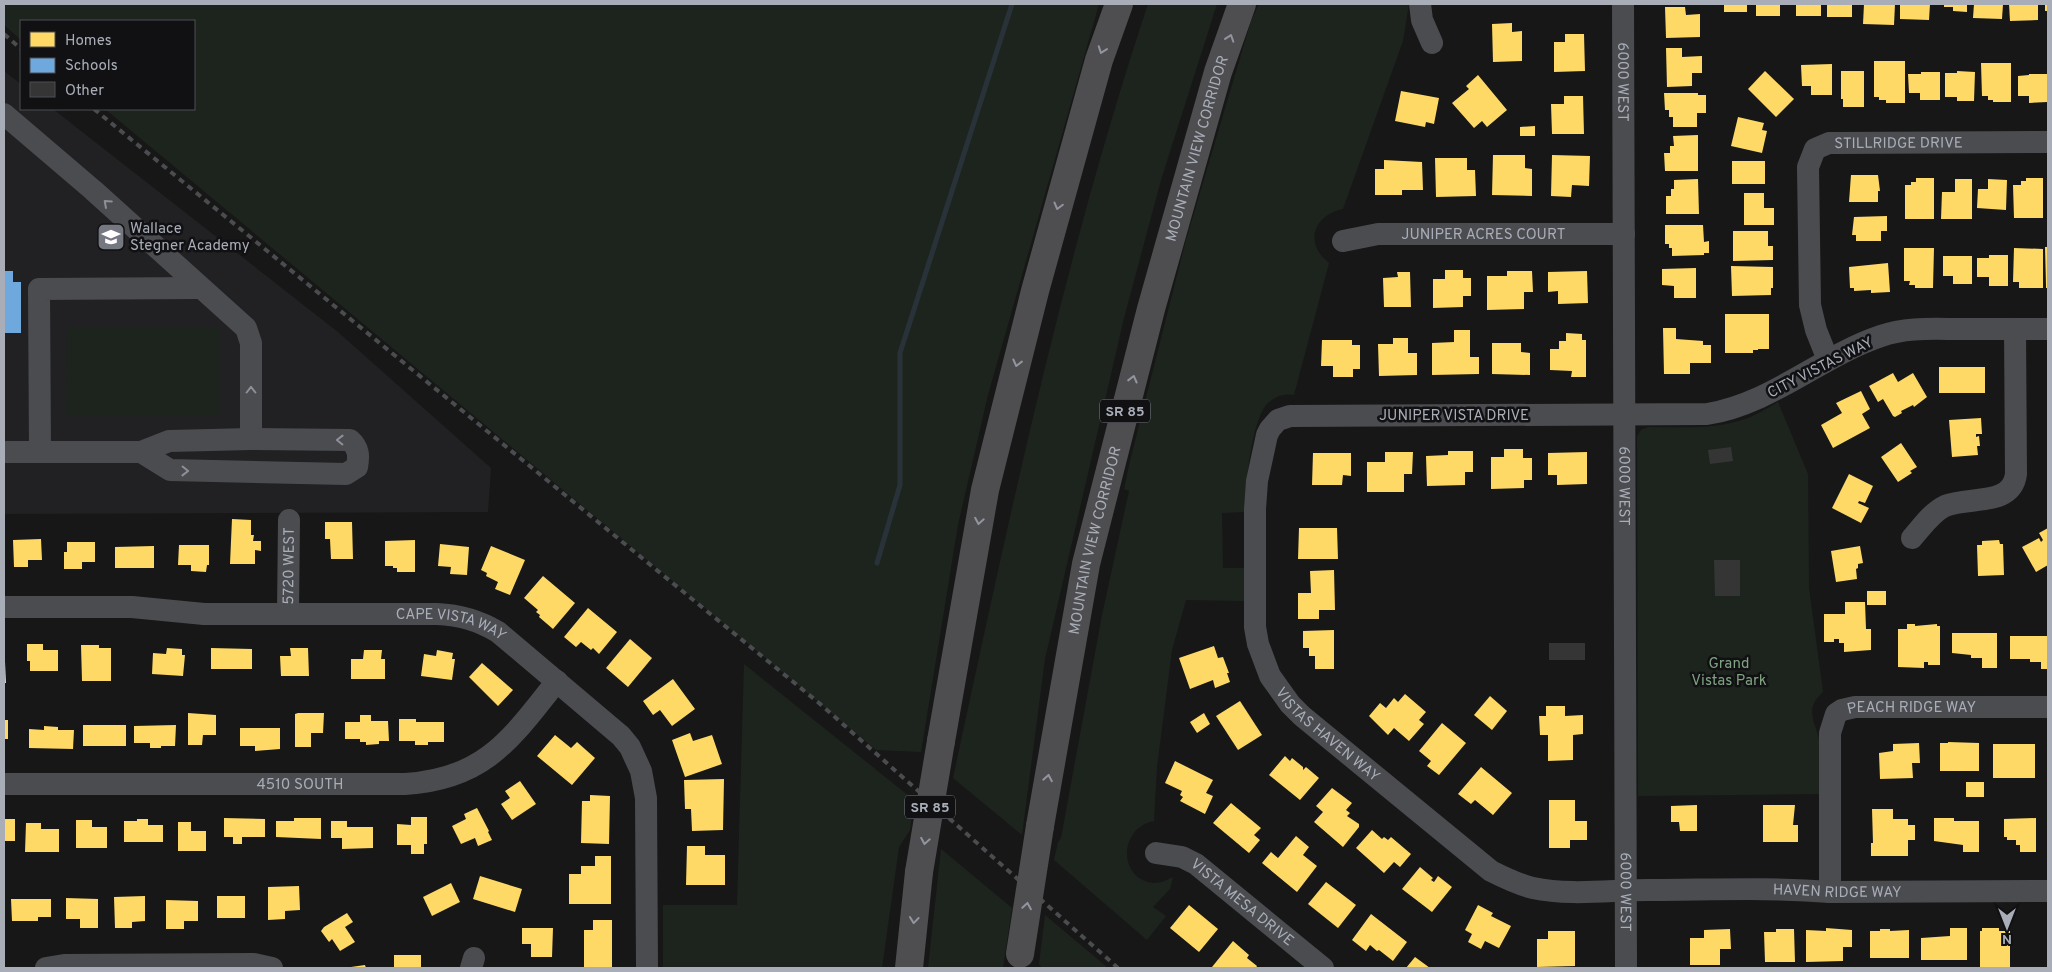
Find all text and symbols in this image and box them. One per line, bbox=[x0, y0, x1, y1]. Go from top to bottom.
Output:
legend bbox=[20, 20, 195, 110]
text: Homes bbox=[65, 32, 112, 51]
one-way arrow bbox=[1224, 34, 1234, 43]
street label: 6000 WEST bbox=[1612, 42, 1631, 122]
one-way arrow bbox=[1098, 45, 1108, 53]
street label: MOUNTAIN VIEW CORRIDOR bbox=[1162, 53, 1234, 244]
text: Schools bbox=[65, 57, 118, 76]
text: Other bbox=[65, 82, 104, 101]
street label: STILLRIDGE DRIVE bbox=[1834, 134, 1963, 154]
one-way arrow bbox=[104, 200, 113, 209]
one-way arrow bbox=[1054, 201, 1064, 210]
place label: Wallace Stegner Academy bbox=[130, 220, 250, 256]
school or university icon: Wallace Stegner Academy bbox=[96, 222, 126, 252]
street label: JUNIPER ACRES COURT bbox=[1401, 226, 1565, 245]
street label: CITY VISTAS WAY bbox=[1764, 333, 1877, 403]
one-way arrow bbox=[1012, 359, 1023, 368]
one-way arrow bbox=[1127, 375, 1138, 384]
one-way arrow bbox=[246, 386, 256, 394]
road number: SR 85 bbox=[1100, 400, 1150, 422]
street label: JUNIPER VISTA DRIVE bbox=[1379, 407, 1529, 426]
one-way arrow bbox=[335, 435, 343, 445]
street label: MOUNTAIN VIEW CORRIDOR bbox=[1066, 444, 1127, 636]
street label: 6000 WEST bbox=[1613, 446, 1633, 526]
one-way arrow bbox=[181, 465, 189, 476]
one-way arrow bbox=[975, 517, 985, 525]
street label: 5720 WEST bbox=[280, 527, 300, 605]
street label: CAPE VISTA WAY bbox=[396, 606, 510, 646]
park label: Grand Vistas Park bbox=[1691, 655, 1767, 691]
street label: VISTAS HAVEN WAY bbox=[1270, 684, 1383, 787]
street label: PEACH RIDGE WAY bbox=[1845, 699, 1976, 720]
one-way arrow bbox=[1043, 773, 1053, 782]
street label: 4510 SOUTH bbox=[257, 776, 343, 795]
road number: SR 85 bbox=[905, 796, 955, 819]
one-way arrow bbox=[920, 837, 930, 846]
street label: 6000 WEST bbox=[1615, 852, 1634, 932]
street label: VISTA MESA DRIVE bbox=[1186, 855, 1297, 951]
street label: HAVEN RIDGE WAY bbox=[1773, 881, 1902, 903]
one-way arrow bbox=[1022, 901, 1032, 910]
north arrow bbox=[1982, 902, 2032, 952]
one-way arrow bbox=[909, 916, 920, 924]
text: N bbox=[2002, 930, 2012, 947]

